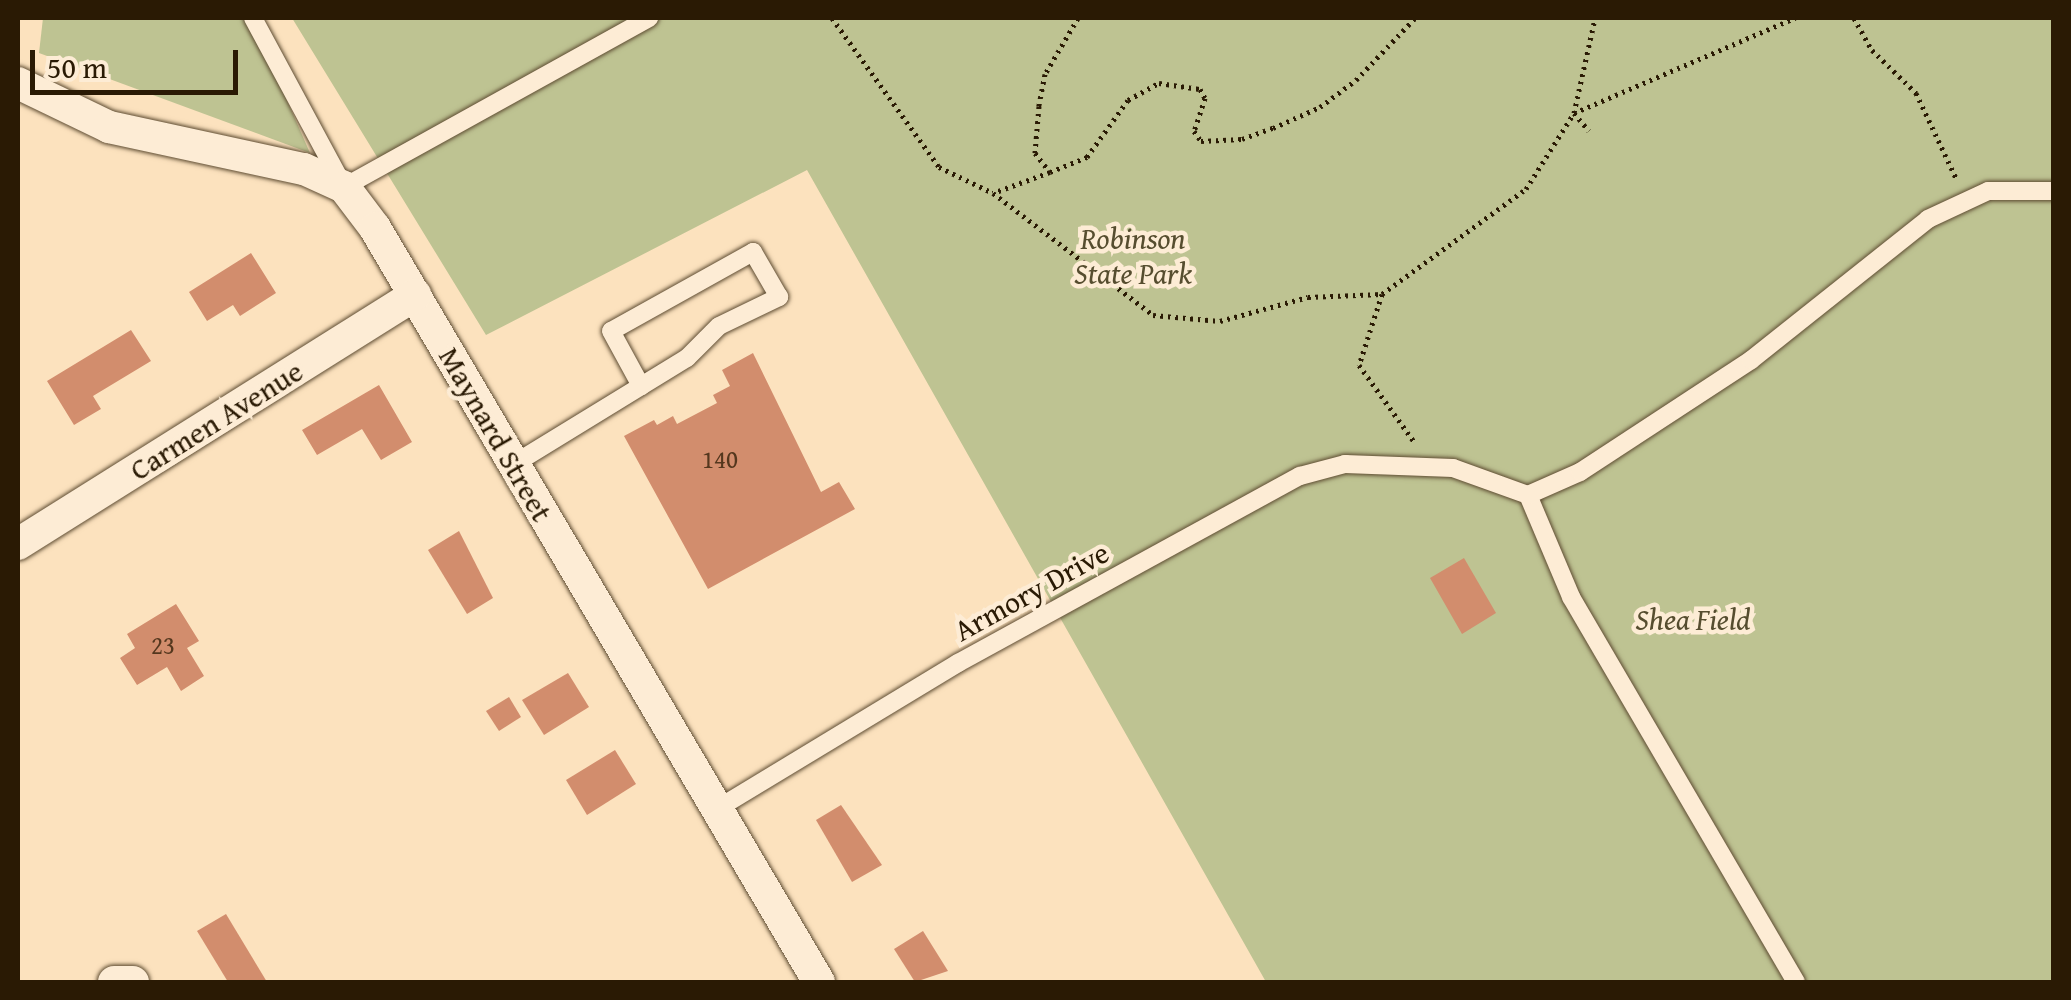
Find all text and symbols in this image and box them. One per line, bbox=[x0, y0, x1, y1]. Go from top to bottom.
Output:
scale bar bbox=[35, 30, 242, 92]
text: 50 m bbox=[47, 45, 107, 89]
park label: Robinson State Park bbox=[1074, 220, 1192, 290]
street label: Maynard Street bbox=[432, 340, 560, 528]
street label: Carmen Avenue bbox=[123, 353, 309, 487]
house number: 140 bbox=[702, 444, 738, 474]
street label: Armory Drive bbox=[947, 534, 1115, 648]
park label: Shea Field bbox=[1635, 601, 1751, 637]
house number: 23 bbox=[151, 630, 175, 660]

